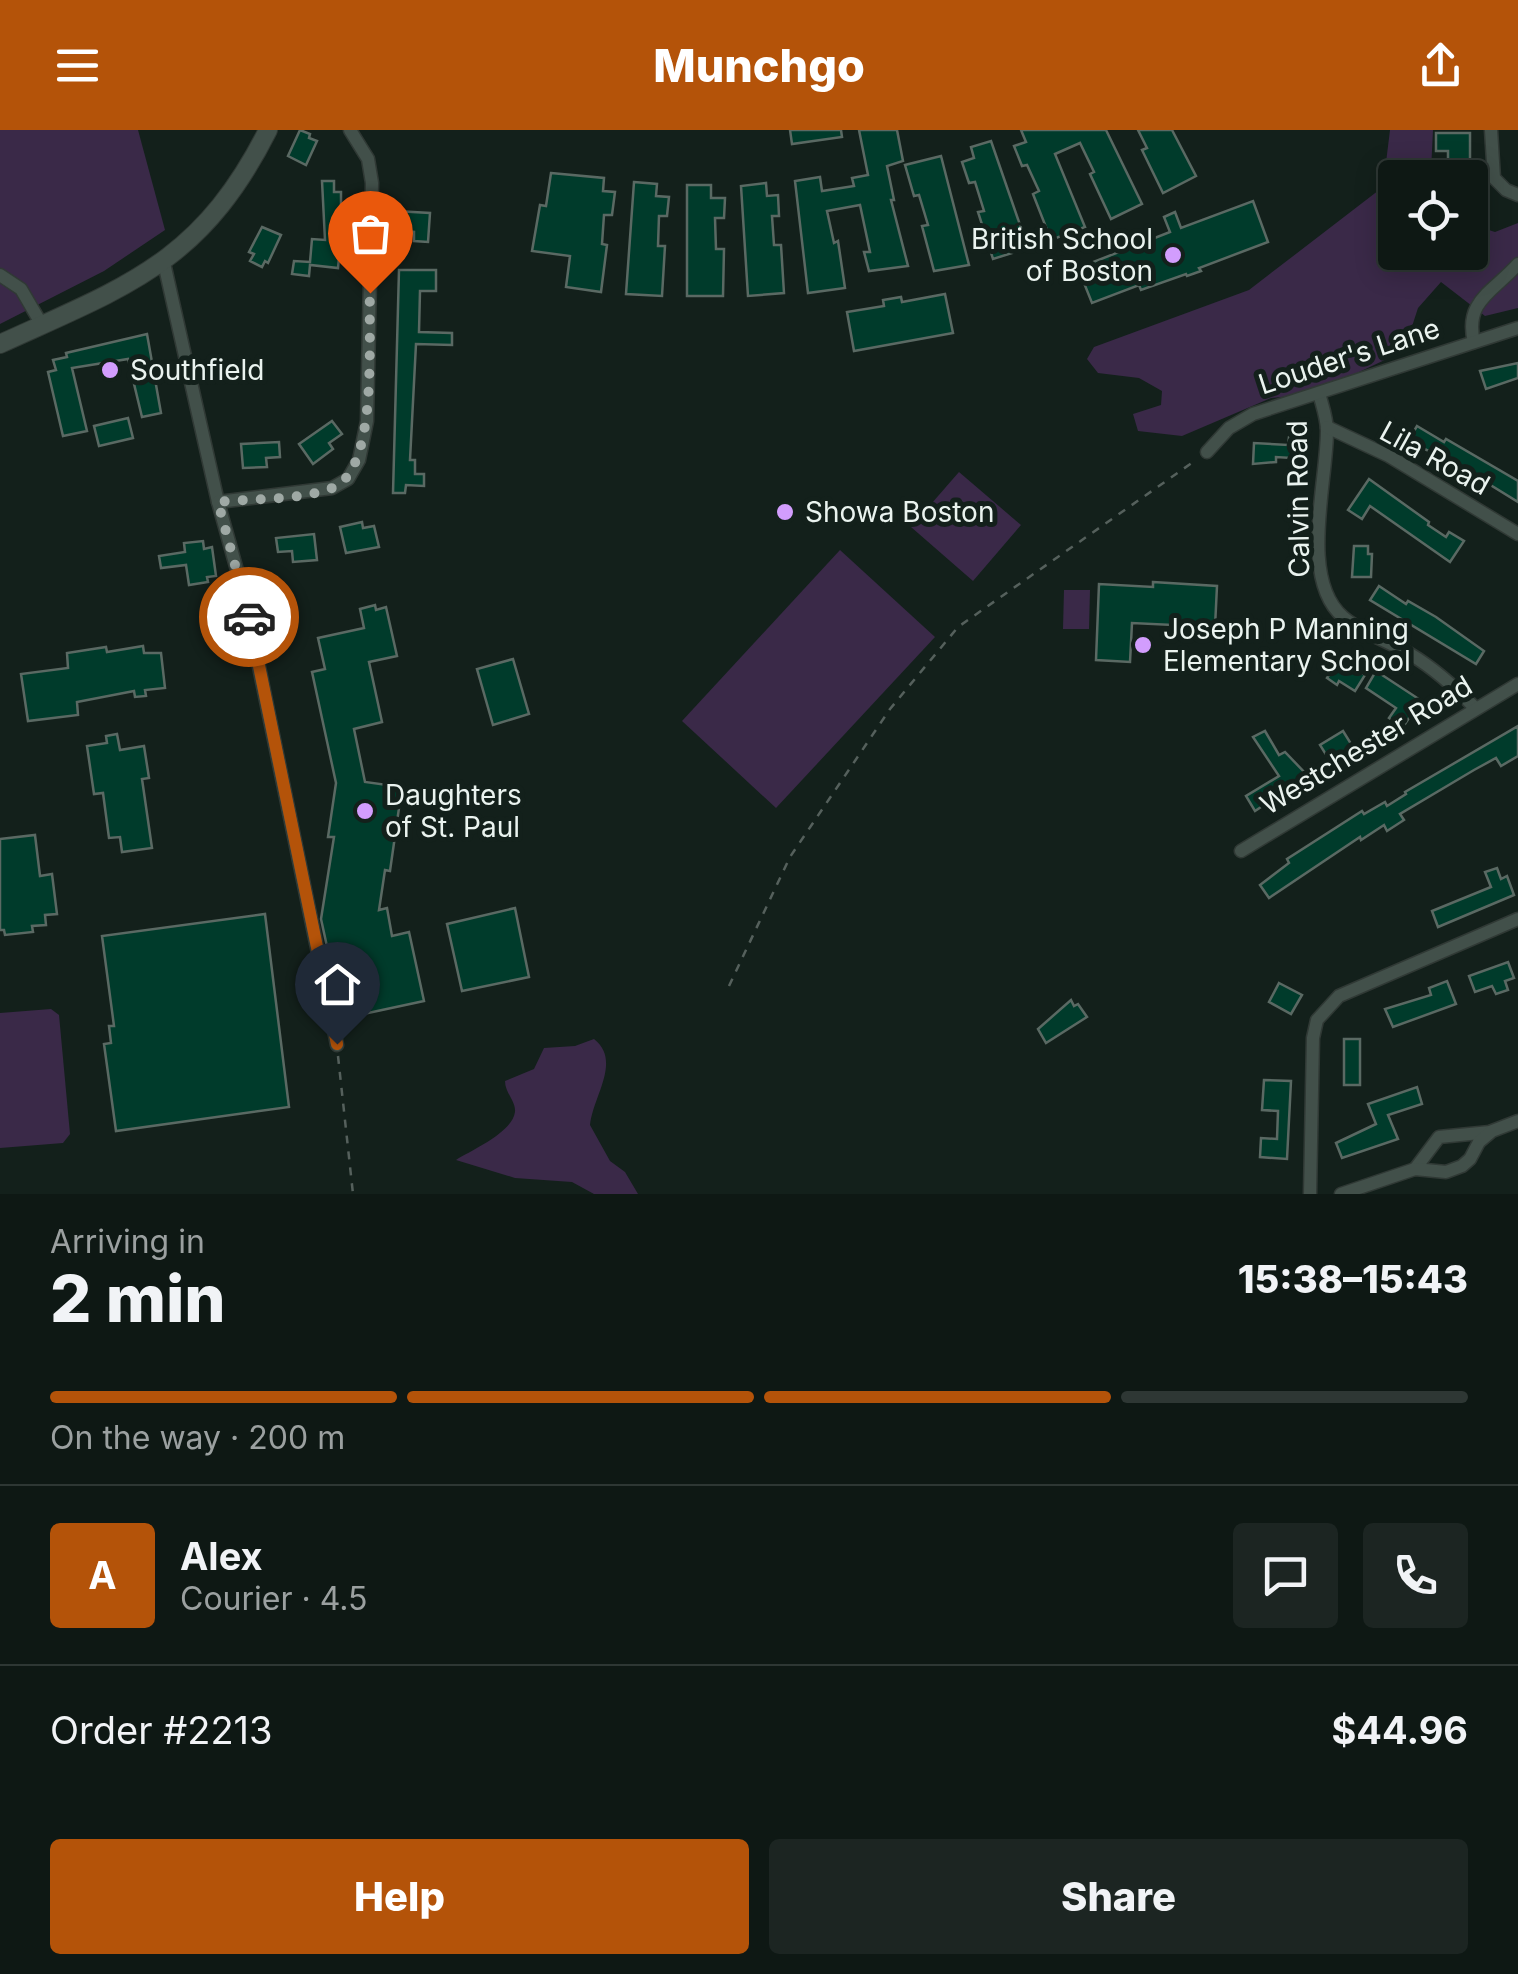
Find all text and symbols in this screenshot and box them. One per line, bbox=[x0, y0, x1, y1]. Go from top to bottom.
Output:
icon: menu bbox=[50, 38, 105, 93]
text: Munchgo bbox=[653, 38, 865, 93]
icon: share bbox=[1413, 38, 1468, 93]
map controls bbox=[1378, 160, 1488, 270]
button: locate bbox=[1378, 160, 1488, 270]
pin bbox=[328, 191, 413, 294]
icon: bag bbox=[343, 206, 398, 261]
place label: British School of Boston bbox=[971, 222, 1153, 288]
marker: British School of Boston bbox=[1162, 244, 1184, 266]
street label: Louder's Lane bbox=[1254, 311, 1444, 401]
place label: Southfield bbox=[130, 353, 264, 387]
marker: Southfield bbox=[99, 359, 121, 381]
street label: Lila Road bbox=[1374, 414, 1496, 502]
street label: Calvin Road bbox=[1280, 420, 1316, 578]
place label: Showa Boston bbox=[805, 495, 994, 529]
marker: Showa Boston bbox=[774, 501, 796, 523]
courier bbox=[199, 567, 299, 667]
icon: car bbox=[222, 590, 277, 645]
place label: Joseph P Manning Elementary School bbox=[1163, 612, 1411, 678]
marker: Joseph P Manning Elementary School bbox=[1132, 634, 1154, 656]
street label: Westchester Road bbox=[1254, 668, 1478, 822]
place label: Daughters of St. Paul bbox=[385, 778, 522, 844]
marker: Daughters of St. Paul bbox=[354, 800, 376, 822]
pin bbox=[295, 942, 380, 1045]
icon: home bbox=[310, 957, 365, 1012]
text: Arriving in bbox=[50, 1222, 205, 1261]
text: 15:38–15:43 bbox=[1238, 1256, 1468, 1302]
text: 2 min bbox=[50, 1259, 226, 1338]
text: On the way · 200 m bbox=[50, 1418, 345, 1457]
button: chat bbox=[1233, 1523, 1338, 1628]
button: phone bbox=[1363, 1523, 1468, 1628]
text: Alex bbox=[180, 1533, 263, 1579]
text: A bbox=[88, 1552, 117, 1598]
text: Courier · 4.5 bbox=[180, 1579, 368, 1618]
text: Order #2213 bbox=[50, 1707, 273, 1753]
text: $44.96 bbox=[1331, 1707, 1468, 1753]
button: Help bbox=[50, 1839, 749, 1954]
button: Share bbox=[769, 1839, 1468, 1954]

